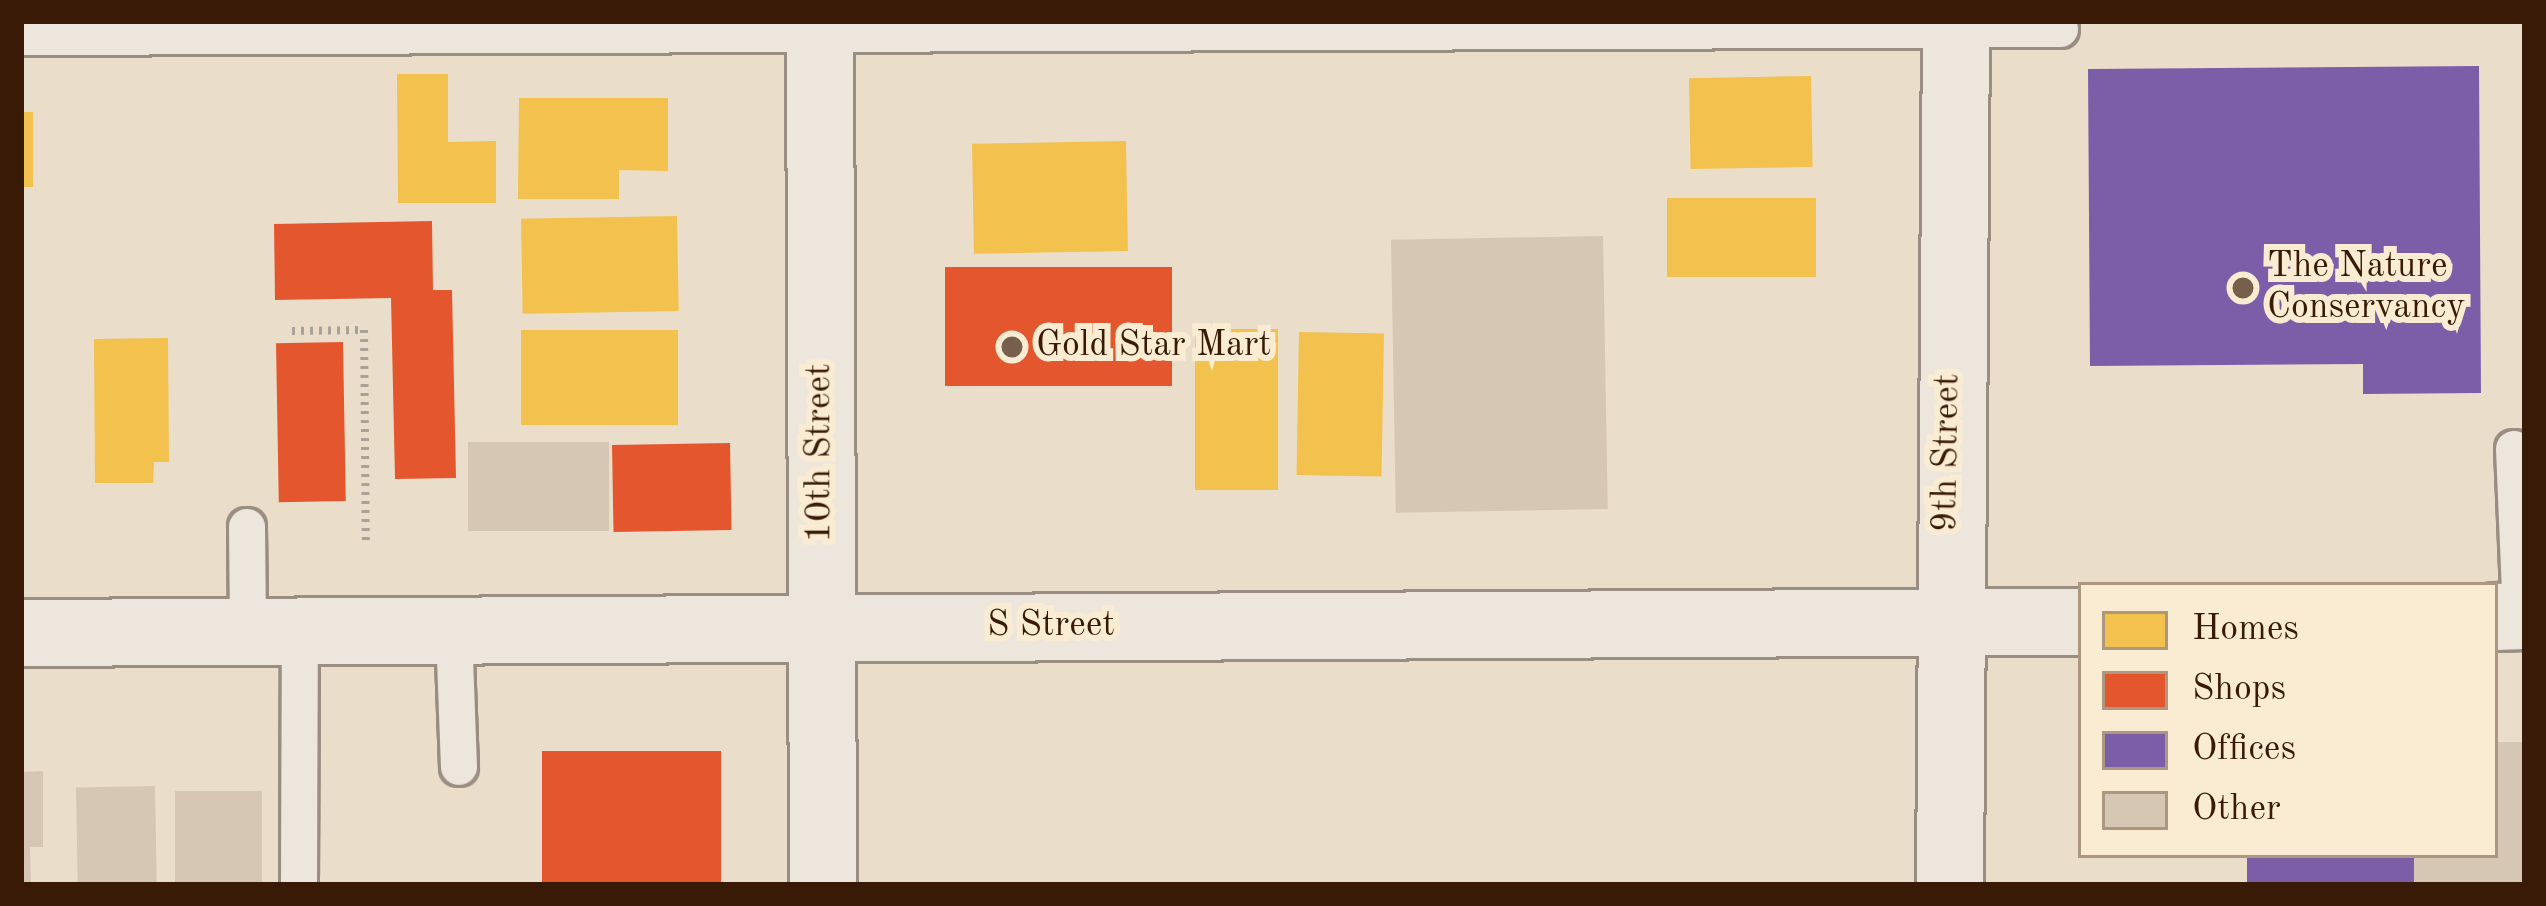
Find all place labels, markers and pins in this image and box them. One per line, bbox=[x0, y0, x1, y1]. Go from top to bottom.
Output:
place label: The Nature Conservancy bbox=[2267, 245, 2465, 330]
marker: The Nature Conservancy bbox=[2230, 275, 2256, 301]
place label: Gold Star Mart bbox=[1036, 325, 1271, 369]
marker: Gold Star Mart bbox=[999, 334, 1025, 360]

